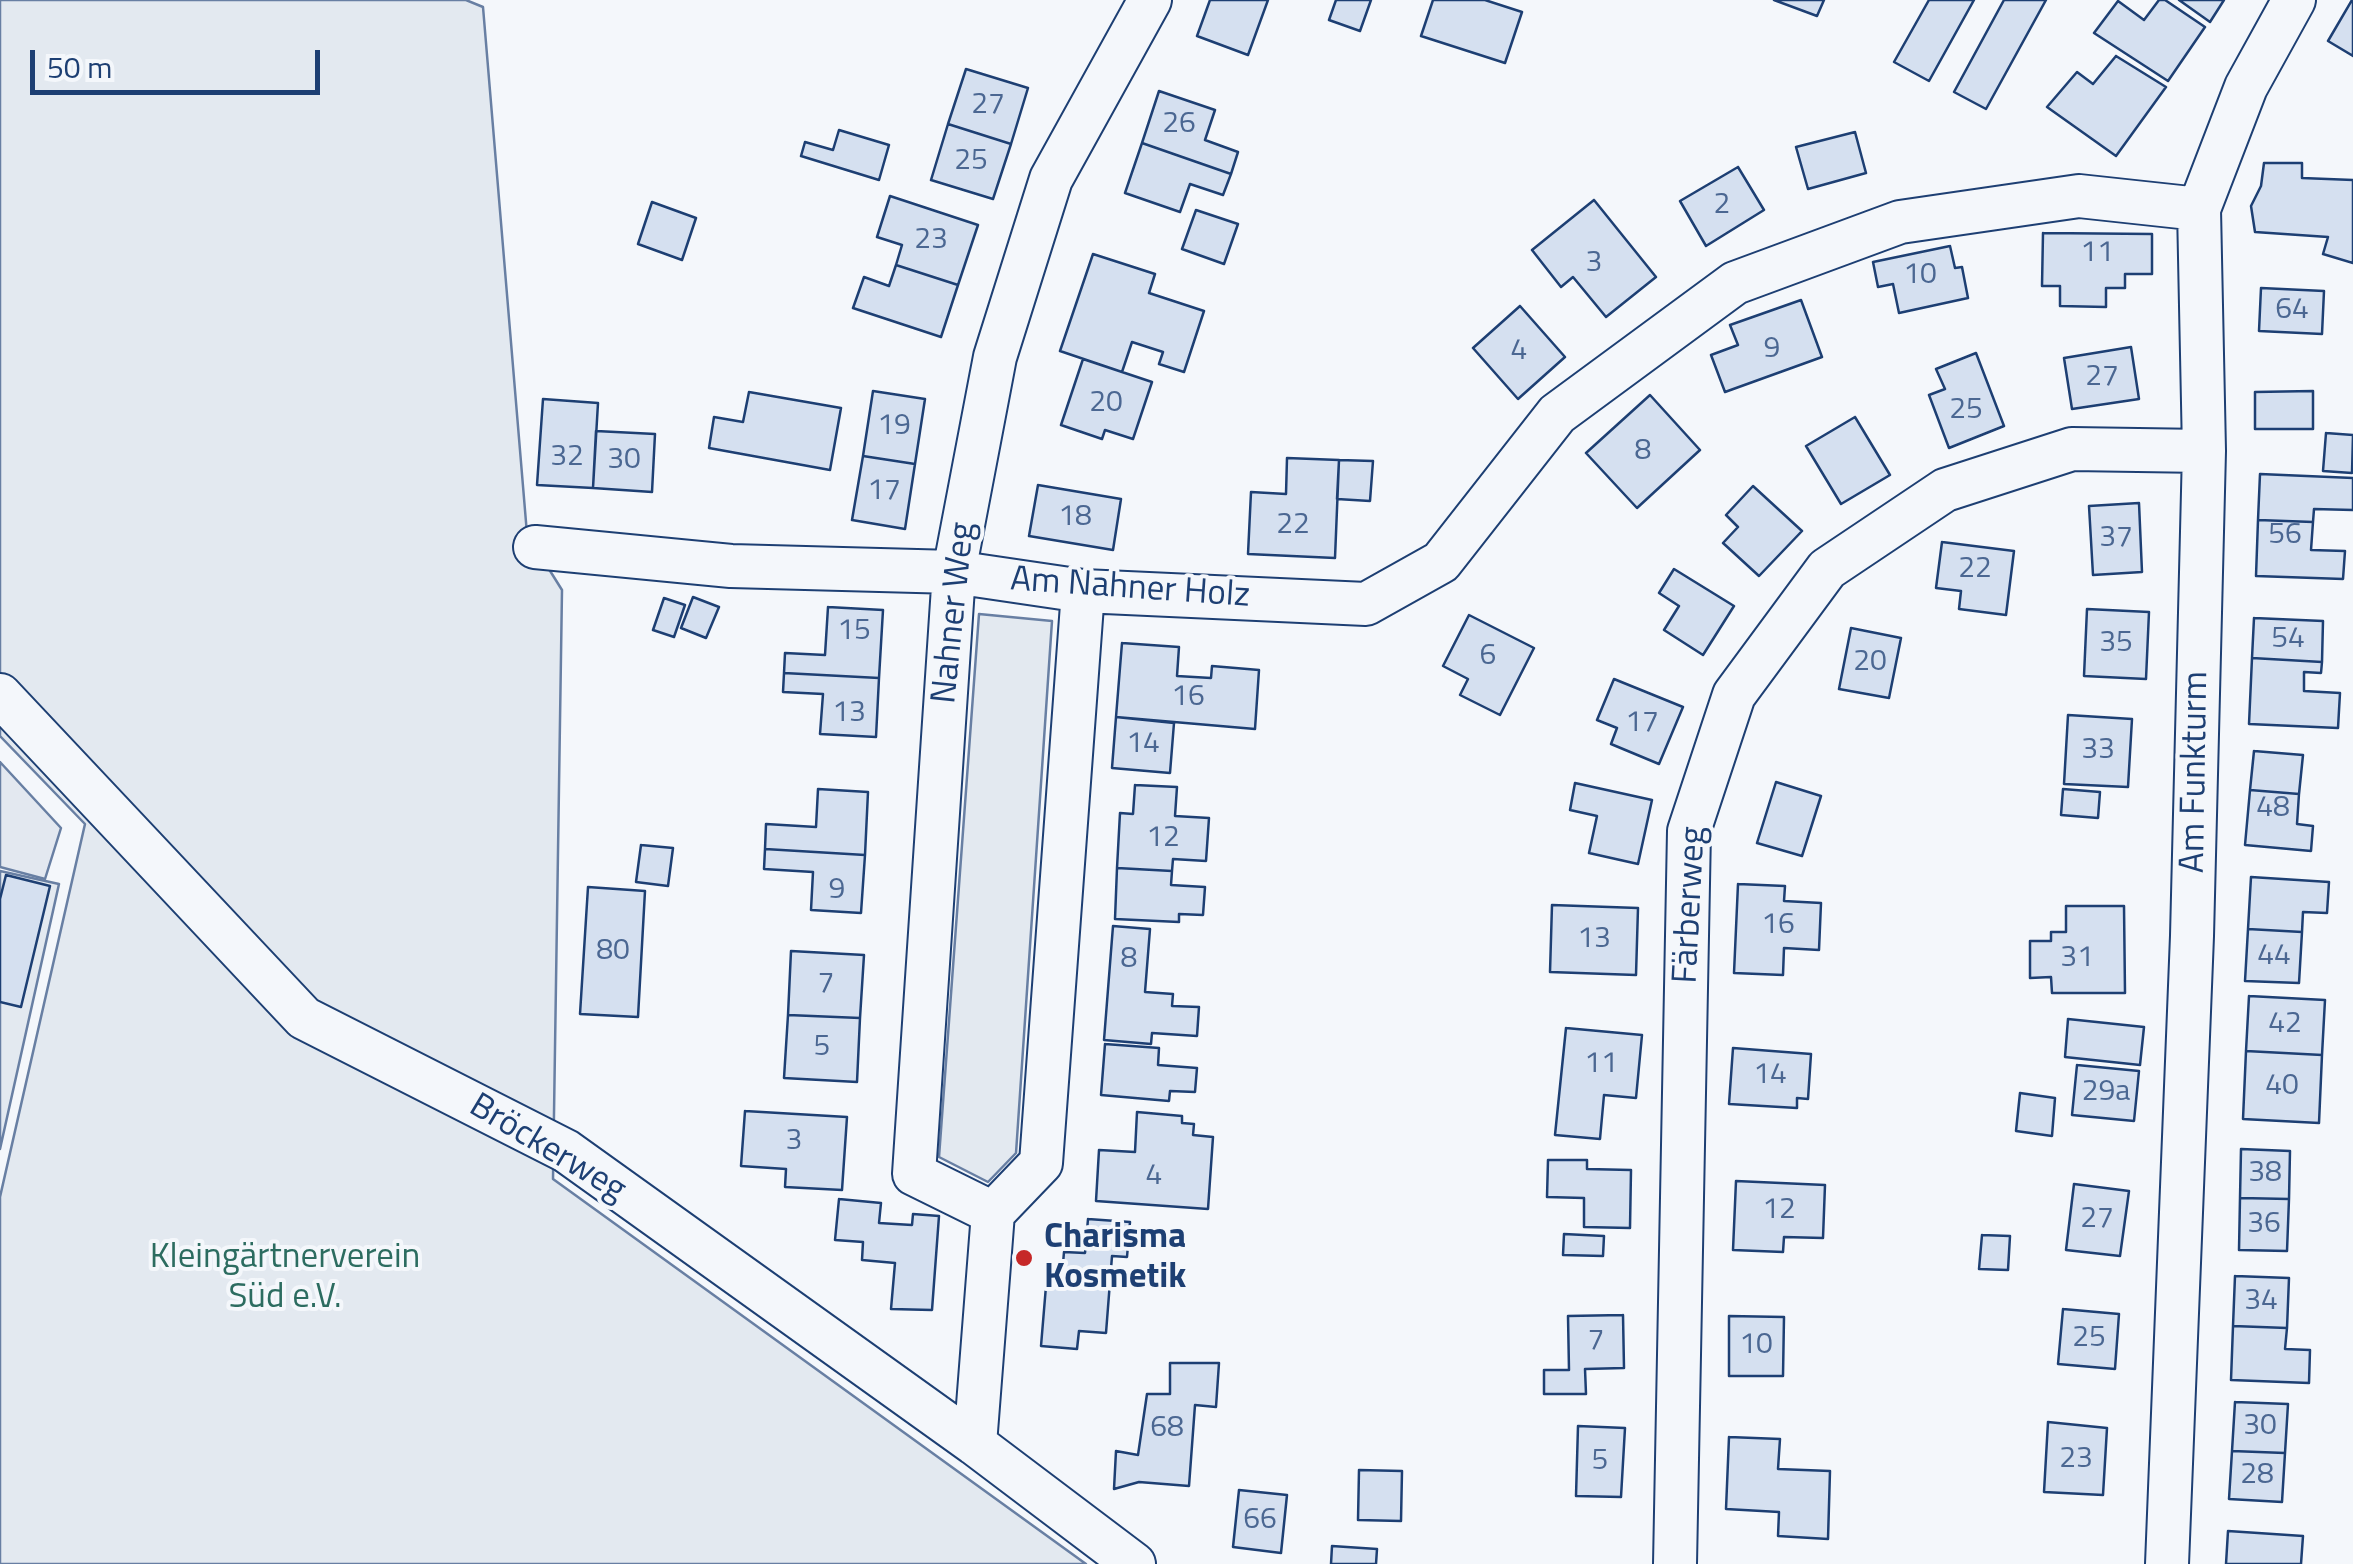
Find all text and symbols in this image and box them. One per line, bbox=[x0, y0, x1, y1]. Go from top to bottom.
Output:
scale bar bbox=[35, 30, 325, 92]
text: 50 m bbox=[47, 44, 112, 90]
house number: 27 bbox=[971, 88, 1005, 124]
house number: 26 bbox=[1162, 107, 1196, 143]
house number: 25 bbox=[954, 144, 988, 180]
house number: 2 bbox=[1714, 188, 1730, 224]
house number: 23 bbox=[914, 223, 948, 259]
house number: 11 bbox=[2080, 236, 2114, 272]
house number: 3 bbox=[1586, 246, 1602, 282]
house number: 10 bbox=[1903, 258, 1937, 294]
house number: 64 bbox=[2275, 293, 2309, 329]
house number: 9 bbox=[1764, 332, 1780, 368]
house number: 4 bbox=[1511, 334, 1527, 370]
house number: 27 bbox=[2085, 360, 2119, 396]
house number: 20 bbox=[1089, 386, 1123, 422]
house number: 25 bbox=[1949, 393, 1983, 429]
house number: 19 bbox=[877, 409, 911, 445]
house number: 8 bbox=[1635, 434, 1651, 470]
house number: 32 bbox=[550, 440, 584, 476]
house number: 30 bbox=[607, 443, 641, 479]
house number: 17 bbox=[867, 474, 901, 510]
house number: 18 bbox=[1058, 500, 1092, 536]
house number: 22 bbox=[1276, 508, 1310, 544]
house number: 56 bbox=[2268, 518, 2302, 554]
street label: Nahner Weg bbox=[925, 520, 985, 706]
house number: 37 bbox=[2099, 521, 2133, 557]
house number: 22 bbox=[1958, 552, 1992, 588]
street label: Am Nahner Holz bbox=[1009, 560, 1251, 618]
house number: 15 bbox=[837, 614, 871, 650]
house number: 54 bbox=[2271, 622, 2305, 658]
house number: 35 bbox=[2099, 626, 2133, 662]
house number: 6 bbox=[1480, 639, 1496, 675]
house number: 20 bbox=[1853, 645, 1887, 681]
street label: Am Funkturm bbox=[2173, 671, 2219, 873]
house number: 16 bbox=[1171, 680, 1205, 716]
house number: 13 bbox=[832, 696, 866, 732]
house number: 17 bbox=[1625, 706, 1659, 742]
house number: 14 bbox=[1126, 727, 1160, 763]
house number: 33 bbox=[2081, 733, 2115, 769]
house number: 48 bbox=[2256, 791, 2290, 827]
house number: 12 bbox=[1146, 821, 1180, 857]
street label: Färberweg bbox=[1666, 825, 1716, 985]
house number: 9 bbox=[829, 873, 845, 909]
house number: 16 bbox=[1761, 908, 1795, 944]
house number: 13 bbox=[1577, 922, 1611, 958]
house number: 80 bbox=[596, 934, 630, 970]
house number: 44 bbox=[2257, 939, 2291, 975]
house number: 31 bbox=[2060, 941, 2094, 977]
house number: 8 bbox=[1121, 942, 1137, 978]
house number: 7 bbox=[818, 967, 834, 1003]
house number: 42 bbox=[2268, 1007, 2302, 1043]
house number: 5 bbox=[814, 1030, 830, 1066]
house number: 11 bbox=[1584, 1047, 1618, 1083]
house number: 14 bbox=[1753, 1058, 1787, 1094]
house number: 40 bbox=[2265, 1069, 2299, 1105]
house number: 29a bbox=[2082, 1075, 2130, 1111]
street label: Bröckerweg bbox=[461, 1086, 633, 1212]
house number: 3 bbox=[786, 1124, 802, 1160]
house number: 38 bbox=[2248, 1156, 2282, 1192]
house number: 4 bbox=[1146, 1159, 1162, 1195]
house number: 12 bbox=[1762, 1193, 1796, 1229]
house number: 27 bbox=[2080, 1202, 2114, 1238]
house number: 36 bbox=[2247, 1207, 2281, 1243]
place label: Charisma Kosmetik bbox=[1044, 1217, 1186, 1299]
park label: Kleingärtnerverein Süd e.V. bbox=[150, 1237, 420, 1319]
marker: Charisma Kosmetik bbox=[1013, 1247, 1035, 1269]
house number: 34 bbox=[2244, 1284, 2278, 1320]
house number: 25 bbox=[2072, 1321, 2106, 1357]
house number: 7 bbox=[1588, 1324, 1604, 1360]
house number: 10 bbox=[1739, 1328, 1773, 1364]
house number: 30 bbox=[2243, 1409, 2277, 1445]
house number: 68 bbox=[1150, 1411, 1184, 1447]
house number: 23 bbox=[2059, 1442, 2093, 1478]
house number: 5 bbox=[1592, 1444, 1608, 1480]
house number: 28 bbox=[2240, 1458, 2274, 1494]
house number: 66 bbox=[1243, 1503, 1277, 1539]

